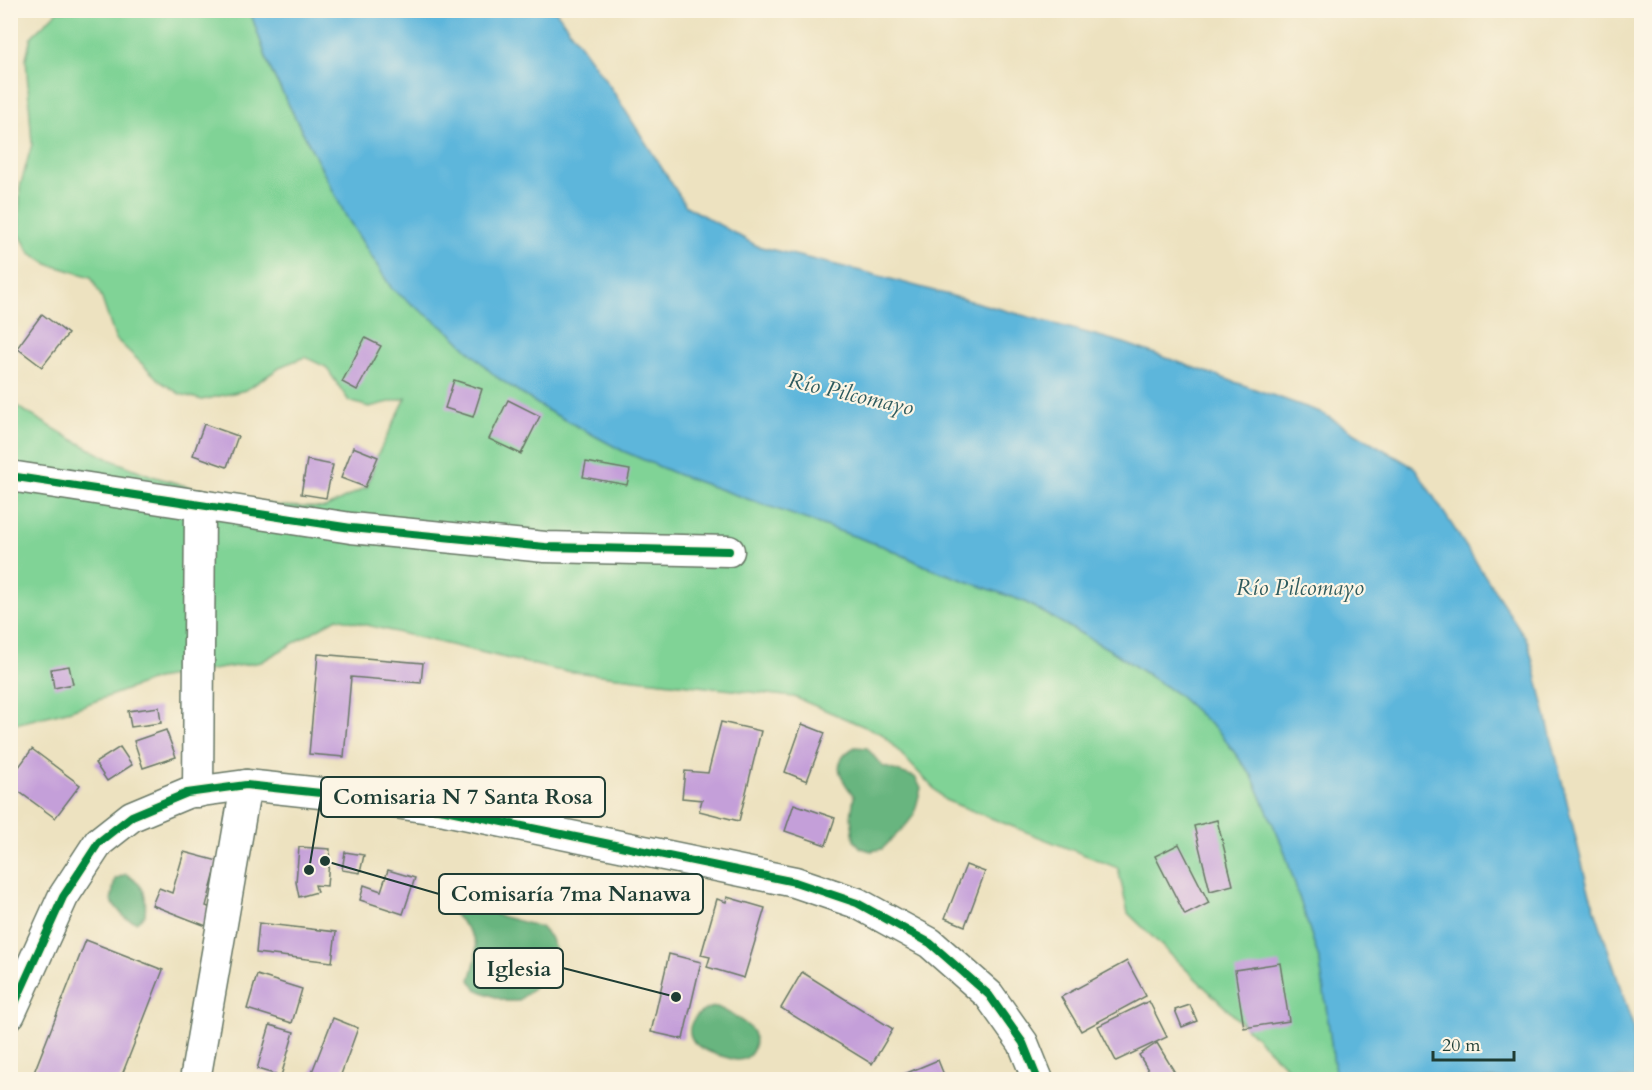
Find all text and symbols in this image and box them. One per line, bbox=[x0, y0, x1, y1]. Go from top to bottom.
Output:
water label: Río Pilcomayo bbox=[785, 365, 917, 423]
water label: Río Pilcomayo bbox=[1236, 573, 1364, 603]
callout: Comisaria N 7 Santa Rosa bbox=[321, 777, 605, 817]
text: Comisaria N 7 Santa Rosa bbox=[333, 782, 593, 812]
callout: Comisaría 7ma Nanawa bbox=[439, 874, 703, 914]
text: Comisaría 7ma Nanawa bbox=[451, 879, 691, 909]
callout: Iglesia bbox=[474, 948, 563, 988]
text: Iglesia bbox=[486, 954, 552, 984]
scale bar bbox=[1433, 1024, 1514, 1062]
text: 20 m bbox=[1442, 1033, 1481, 1058]

